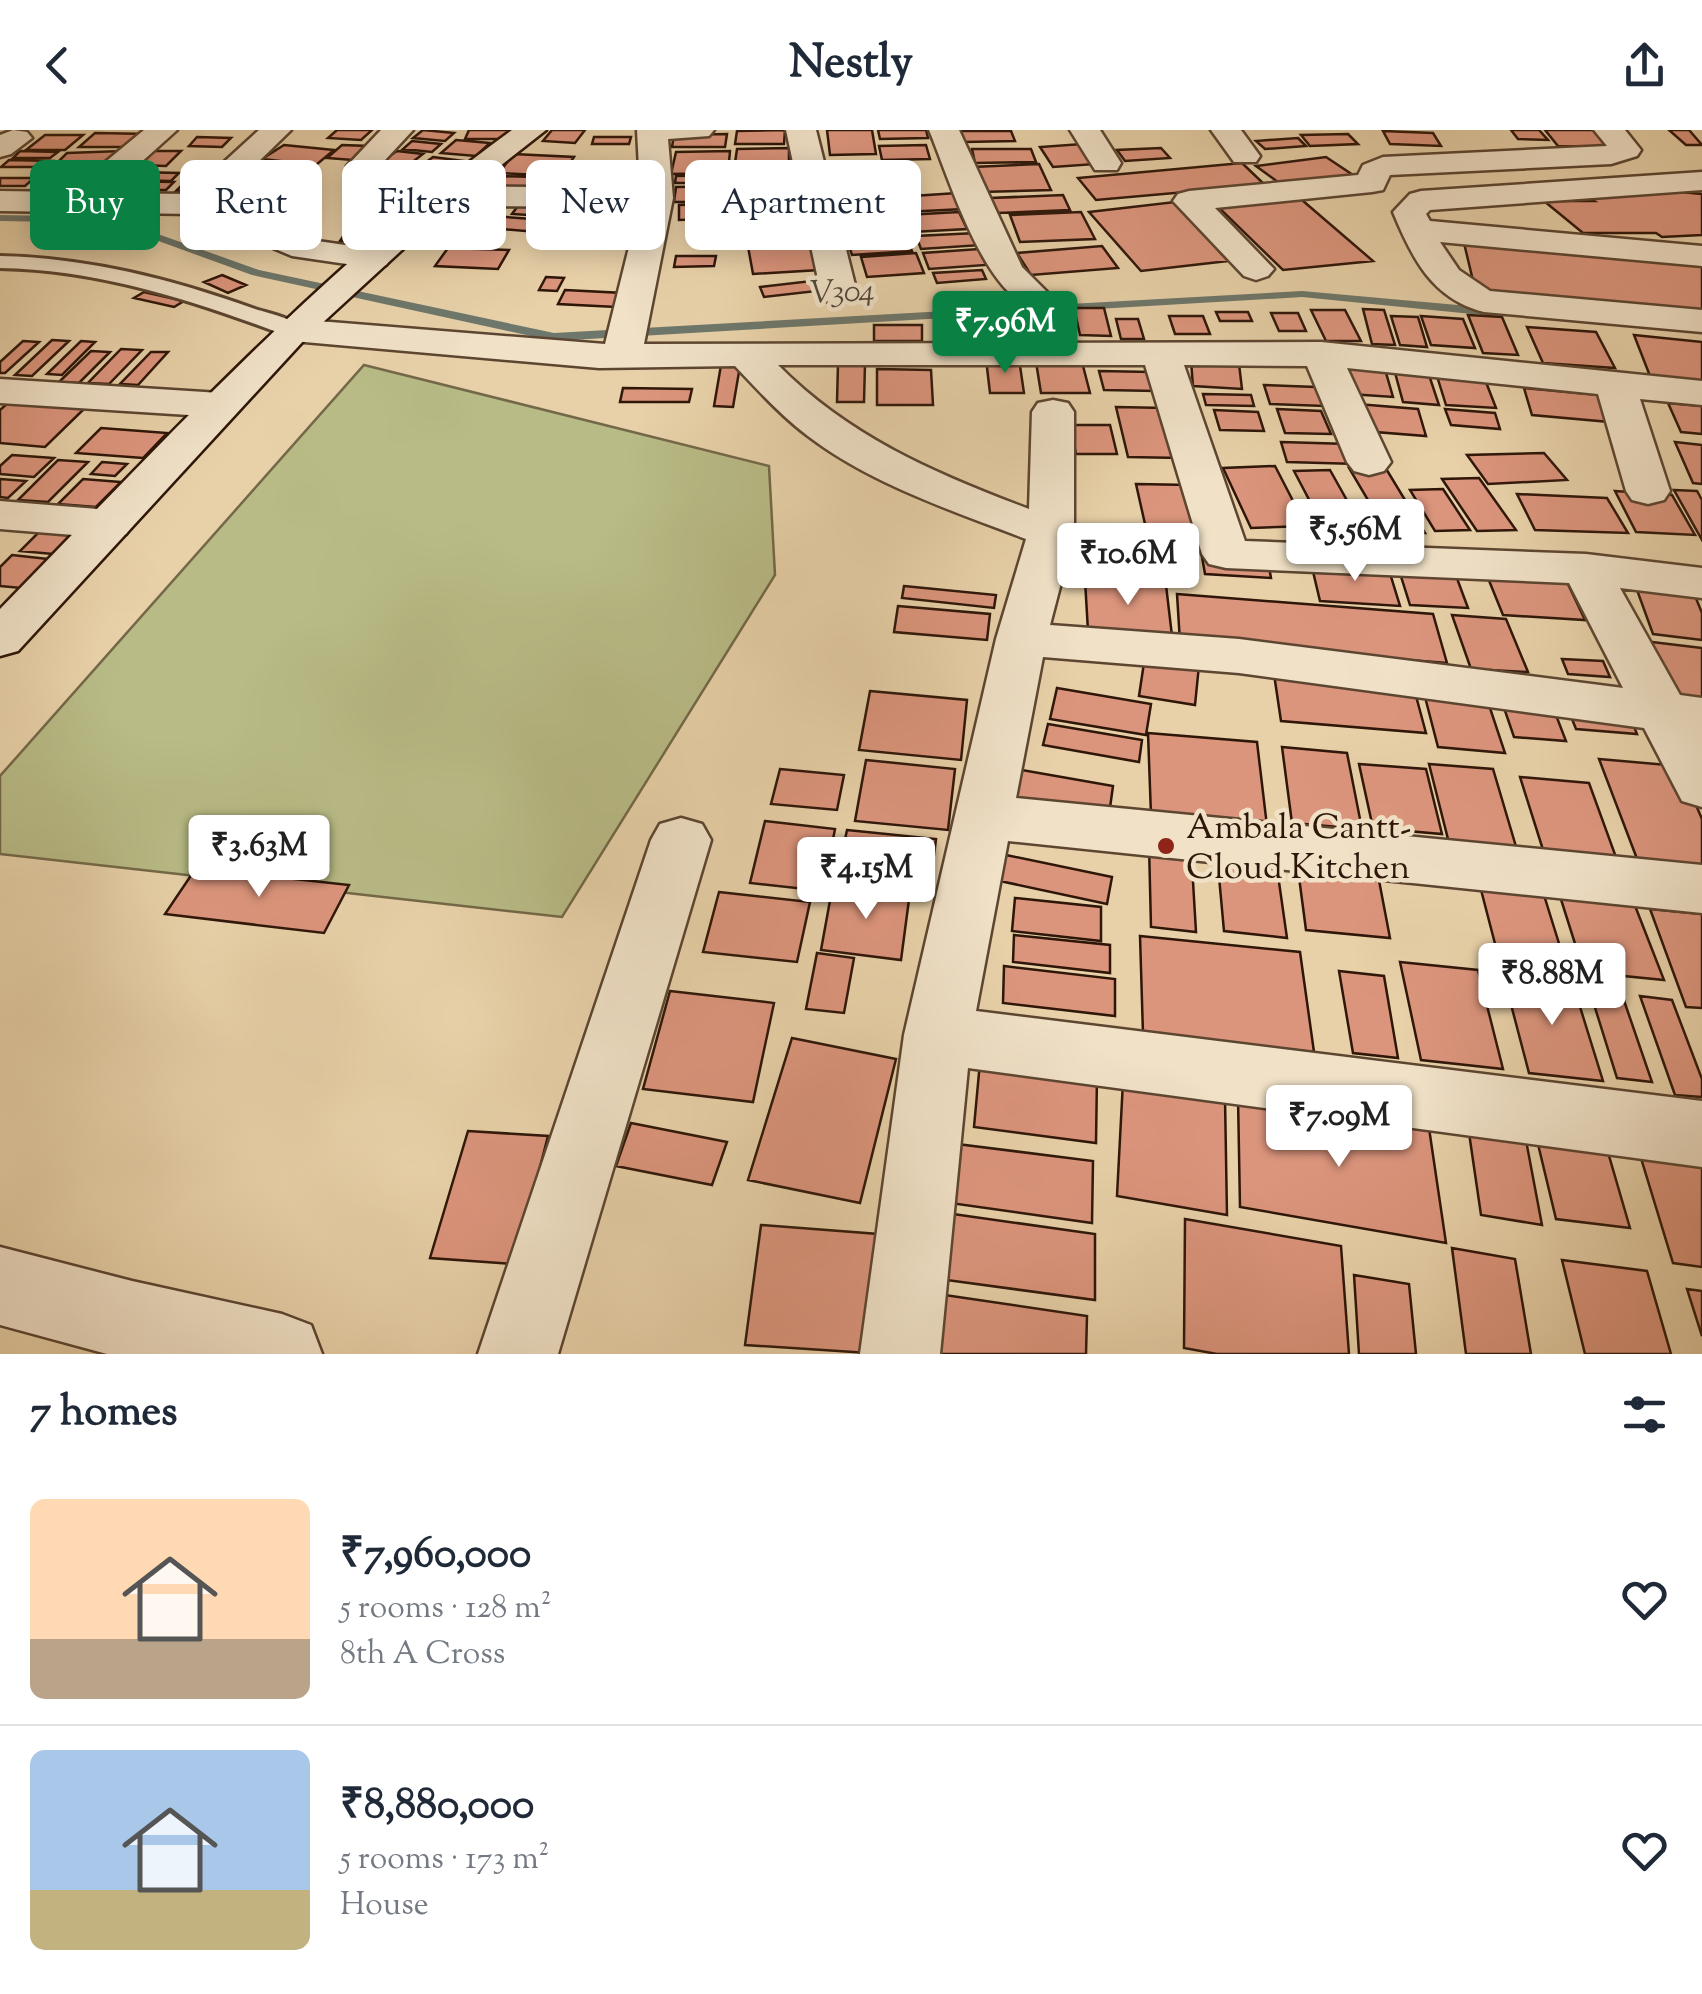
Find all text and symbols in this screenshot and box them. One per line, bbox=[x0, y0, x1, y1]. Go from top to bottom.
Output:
text: Nestly bbox=[789, 33, 913, 98]
icon: back bbox=[30, 38, 85, 93]
icon: share bbox=[1617, 38, 1672, 93]
chip: Buy bbox=[30, 160, 160, 250]
chip: Rent bbox=[180, 160, 322, 250]
chip: Filters bbox=[342, 160, 506, 250]
chip: New bbox=[526, 160, 665, 250]
chip: Apartment bbox=[685, 160, 921, 250]
water label: V304 bbox=[809, 268, 875, 318]
pin: ₹7.96M bbox=[924, 291, 1086, 376]
text: ₹7.96M bbox=[954, 300, 1056, 346]
pin: ₹5.56M bbox=[1274, 499, 1436, 584]
text: ₹5.56M bbox=[1308, 508, 1402, 554]
pin: ₹10.6M bbox=[1047, 523, 1209, 608]
text: ₹10.6M bbox=[1079, 532, 1177, 578]
place label: Ambala Cantt- Cloud Kitchen bbox=[1186, 804, 1412, 895]
pin: ₹3.63M bbox=[178, 815, 340, 900]
text: ₹3.63M bbox=[211, 824, 307, 870]
marker: Ambala Cantt- Cloud Kitchen bbox=[1155, 835, 1177, 857]
pin: ₹4.15M bbox=[785, 837, 947, 922]
text: ₹4.15M bbox=[819, 846, 913, 892]
pin: ₹8.88M bbox=[1471, 943, 1633, 1028]
text: ₹8.88M bbox=[1500, 952, 1604, 998]
pin: ₹7.09M bbox=[1258, 1085, 1420, 1170]
text: ₹7.09M bbox=[1288, 1094, 1390, 1140]
text: 7 homes bbox=[30, 1384, 178, 1444]
icon: filters bbox=[1617, 1387, 1672, 1442]
text: ₹7,960,000 bbox=[340, 1526, 531, 1586]
icon: home bbox=[110, 1539, 230, 1659]
icon: heart bbox=[1617, 1572, 1672, 1627]
text: 5 rooms · 128 m² bbox=[340, 1586, 551, 1632]
text: 8th A Cross bbox=[340, 1632, 505, 1678]
text: ₹8,880,000 bbox=[340, 1777, 534, 1837]
icon: home bbox=[110, 1790, 230, 1910]
icon: heart bbox=[1617, 1823, 1672, 1878]
text: 5 rooms · 173 m² bbox=[340, 1837, 549, 1883]
text: House bbox=[340, 1883, 429, 1929]

